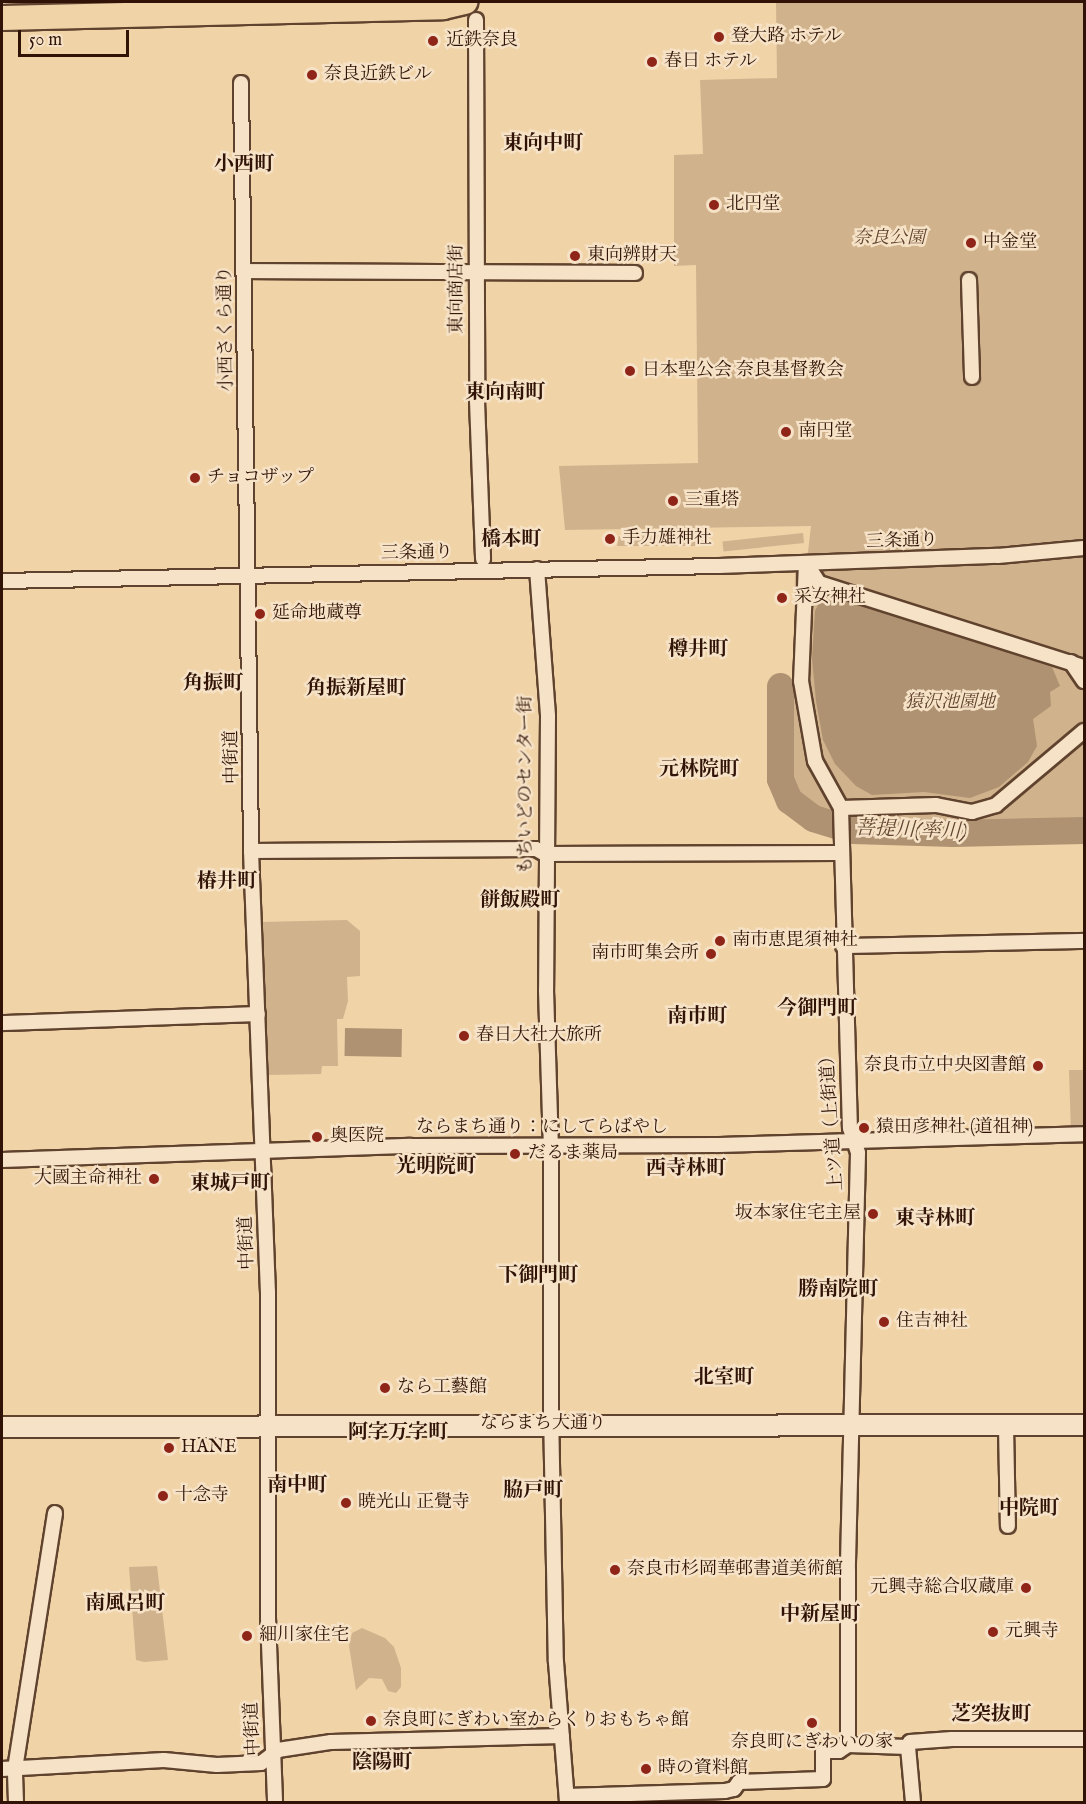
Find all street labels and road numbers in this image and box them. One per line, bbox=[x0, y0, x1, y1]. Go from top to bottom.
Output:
street label: 東向商店街 bbox=[447, 244, 469, 334]
street label: 小西さくら通り bbox=[215, 266, 239, 392]
street label: 三条通り bbox=[866, 530, 938, 554]
street label: 三条通り bbox=[381, 543, 453, 565]
street label: もちいどのセンター街 bbox=[516, 695, 538, 875]
street label: 中街道 bbox=[222, 730, 244, 784]
street label: 上ツ道（上街道） bbox=[817, 1046, 849, 1192]
street label: ならまち通り：にしてらばやし bbox=[416, 1117, 668, 1139]
street label: 中街道 bbox=[236, 1216, 260, 1270]
street label: ならまち大通り bbox=[480, 1413, 606, 1435]
street label: 中街道 bbox=[242, 1701, 266, 1757]

